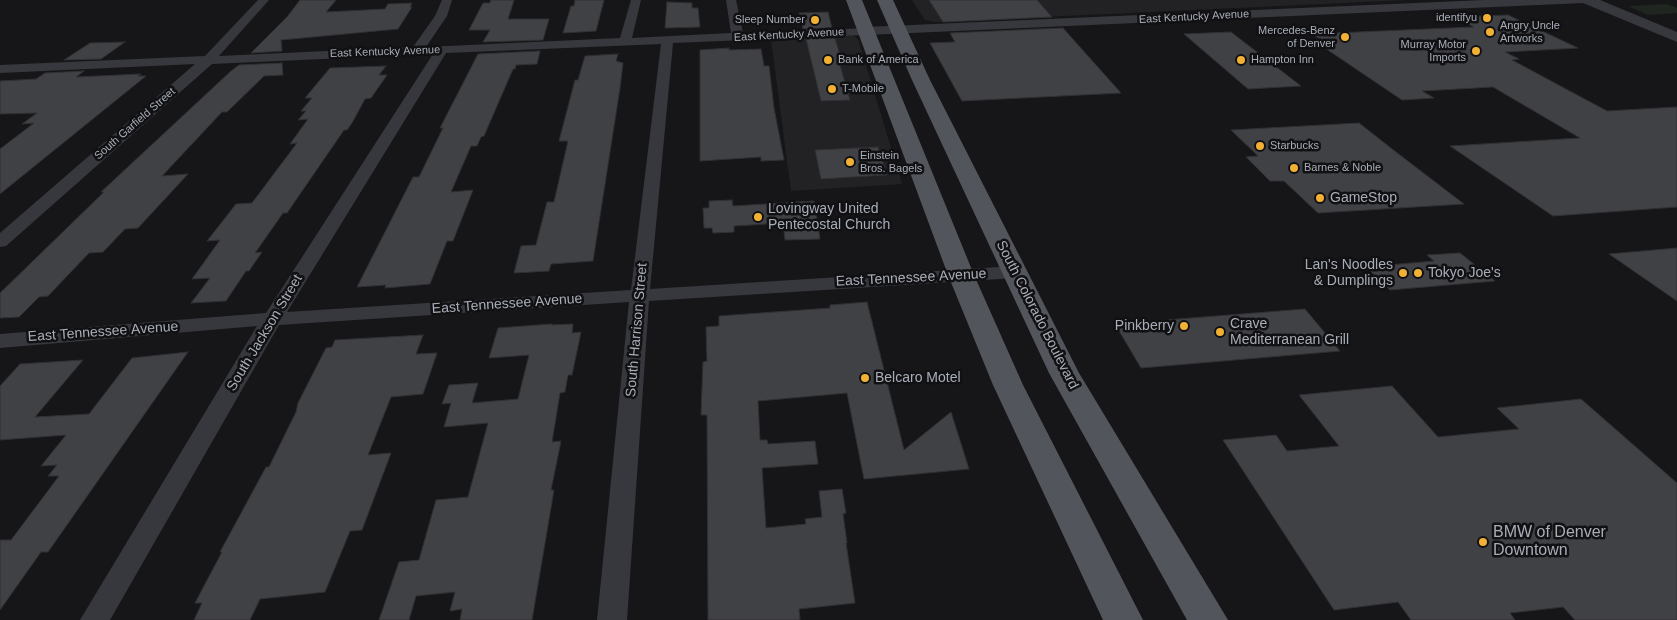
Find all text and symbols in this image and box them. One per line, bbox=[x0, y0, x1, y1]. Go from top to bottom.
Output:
street label: East Kentucky Avenue bbox=[1138, 8, 1250, 26]
place label: identifyu bbox=[1436, 11, 1477, 25]
marker: identifyu bbox=[1481, 12, 1493, 24]
place label: Sleep Number bbox=[735, 13, 805, 27]
marker: Sleep Number bbox=[809, 14, 821, 26]
place label: Angry Uncle Artworks bbox=[1500, 19, 1560, 45]
place label: Mercedes-Benz of Denver bbox=[1258, 24, 1335, 50]
street label: East Kentucky Avenue bbox=[733, 26, 845, 44]
marker: Angry Uncle Artworks bbox=[1484, 26, 1496, 38]
marker: Mercedes-Benz of Denver bbox=[1339, 31, 1351, 43]
place label: Murray Motor Imports bbox=[1401, 38, 1466, 64]
street label: East Kentucky Avenue bbox=[330, 43, 440, 61]
marker: Murray Motor Imports bbox=[1470, 45, 1482, 57]
place label: Bank of America bbox=[838, 53, 919, 67]
place label: Hampton Inn bbox=[1251, 53, 1314, 67]
marker: Bank of America bbox=[822, 54, 834, 66]
marker: Hampton Inn bbox=[1235, 54, 1247, 66]
place label: T-Mobile bbox=[842, 82, 884, 96]
marker: T-Mobile bbox=[826, 83, 838, 95]
street label: South Garfield Street bbox=[92, 85, 178, 163]
place label: Starbucks bbox=[1270, 139, 1319, 153]
marker: Starbucks bbox=[1254, 140, 1266, 152]
place label: Einstein Bros. Bagels bbox=[860, 149, 922, 175]
marker: Einstein Bros. Bagels bbox=[844, 156, 856, 168]
place label: Barnes & Noble bbox=[1304, 161, 1381, 175]
marker: Barnes & Noble bbox=[1288, 162, 1300, 174]
place label: GameStop bbox=[1330, 190, 1397, 206]
marker: GameStop bbox=[1314, 192, 1326, 204]
place label: Lovingway United Pentecostal Church bbox=[768, 201, 890, 233]
marker: Lovingway United Pentecostal Church bbox=[752, 211, 764, 223]
street label: South Colorado Boulevard bbox=[992, 238, 1082, 392]
place label: Lan's Noodles & Dumplings bbox=[1305, 257, 1393, 290]
street label: South Harrison Street bbox=[623, 262, 651, 398]
place label: Tokyo Joe's bbox=[1428, 265, 1501, 281]
street label: East Tennessee Avenue bbox=[835, 266, 987, 290]
marker: Lan's Noodles & Dumplings bbox=[1397, 267, 1409, 279]
marker: Tokyo Joe's bbox=[1412, 267, 1424, 279]
street label: South Jackson Street bbox=[224, 272, 306, 394]
street label: East Tennessee Avenue bbox=[431, 290, 583, 318]
place label: Crave Mediterranean Grill bbox=[1230, 316, 1349, 348]
street label: East Tennessee Avenue bbox=[27, 318, 179, 346]
place label: Pinkberry bbox=[1115, 318, 1174, 334]
marker: Pinkberry bbox=[1178, 320, 1190, 332]
marker: Crave Mediterranean Grill bbox=[1214, 326, 1226, 338]
place label: Belcaro Motel bbox=[875, 370, 961, 386]
marker: Belcaro Motel bbox=[859, 372, 871, 384]
place label: BMW of Denver Downtown bbox=[1493, 523, 1606, 561]
marker: BMW of Denver Downtown bbox=[1477, 536, 1489, 548]

